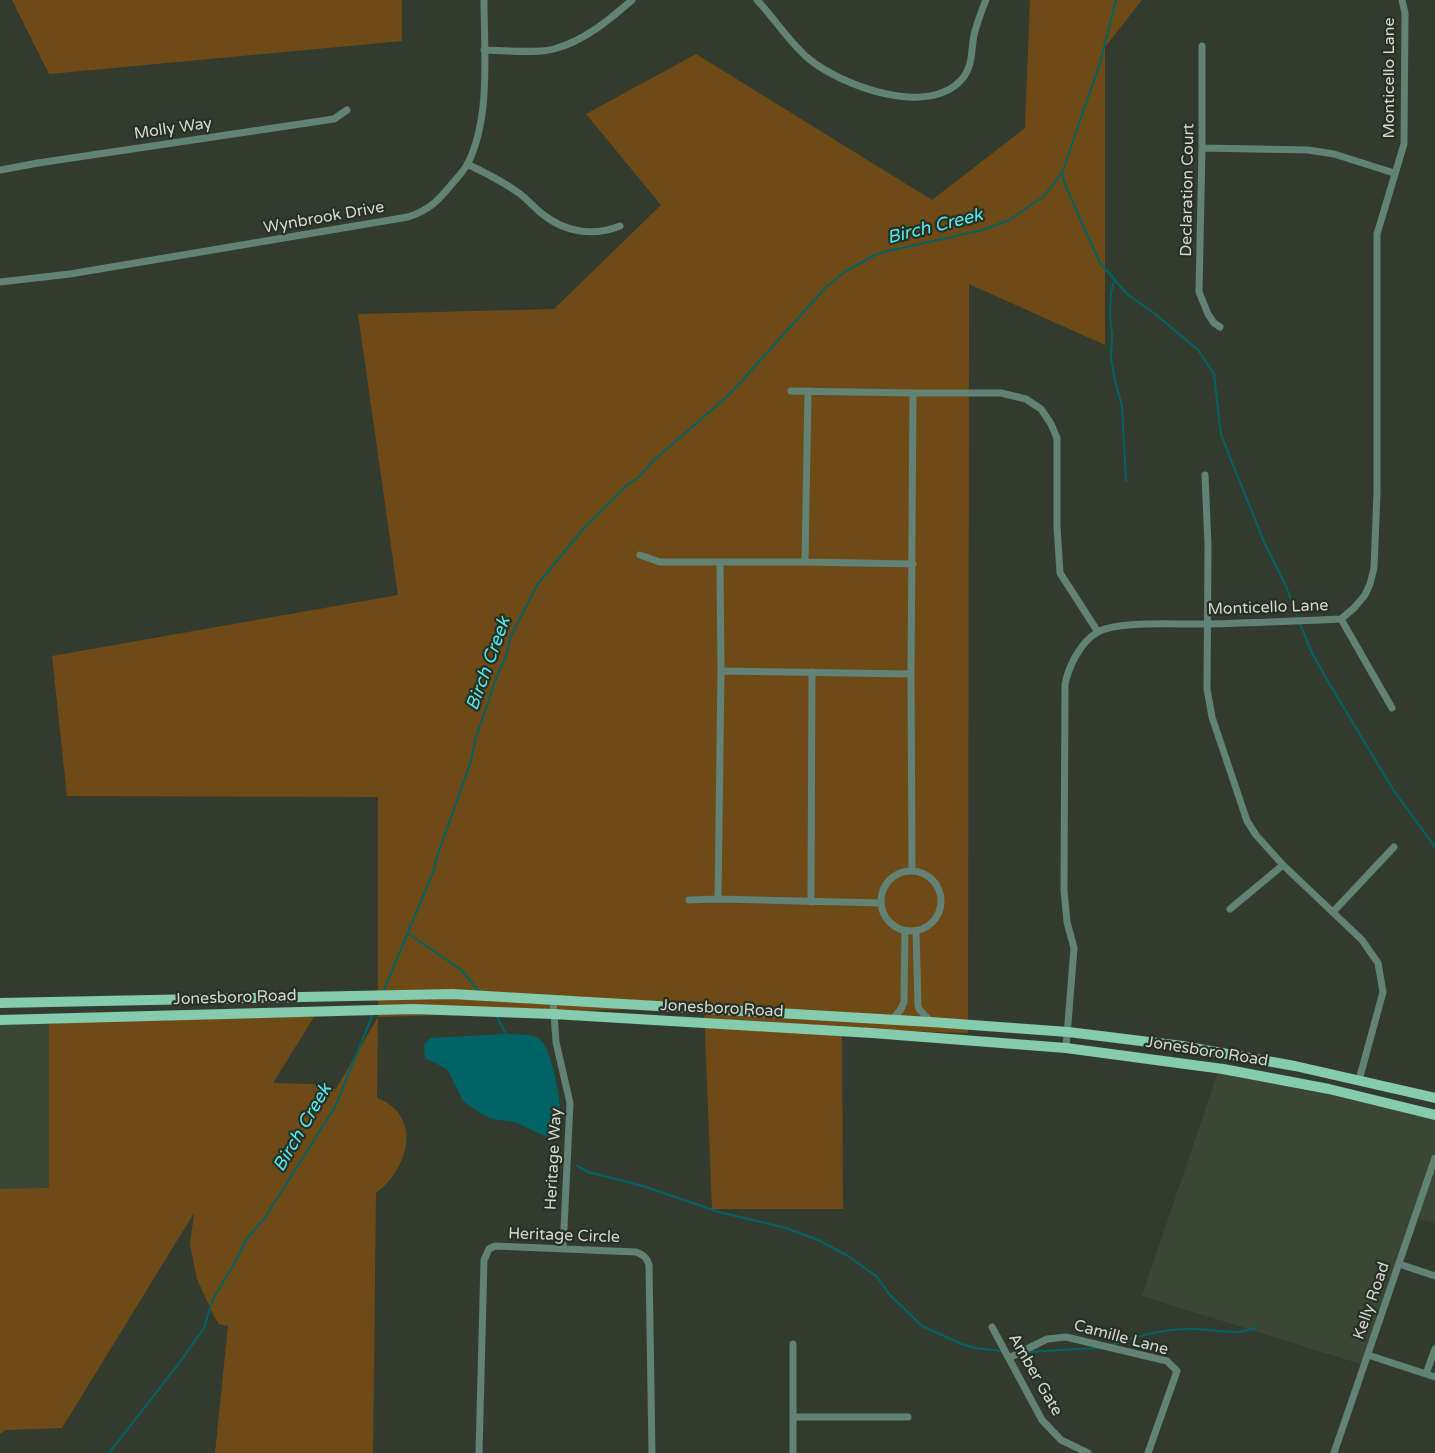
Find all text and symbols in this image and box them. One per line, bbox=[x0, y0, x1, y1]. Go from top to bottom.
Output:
street label: Monticello Lane bbox=[1380, 18, 1400, 138]
street label: Molly Way bbox=[133, 114, 213, 144]
street label: Declaration Court bbox=[1177, 123, 1199, 257]
street label: Wynbrook Drive bbox=[262, 198, 386, 238]
water label: Birch Creek bbox=[885, 205, 985, 249]
street label: Monticello Lane bbox=[1207, 596, 1329, 620]
water label: Birch Creek bbox=[462, 614, 516, 714]
street label: Jonesboro Road bbox=[173, 986, 297, 1010]
street label: Jonesboro Road bbox=[660, 996, 784, 1022]
street label: Jonesboro Road bbox=[1145, 1033, 1269, 1071]
water label: Birch Creek bbox=[269, 1080, 337, 1176]
street label: Heritage Way bbox=[542, 1107, 566, 1211]
street label: Heritage Circle bbox=[508, 1224, 620, 1248]
street label: Kelly Road bbox=[1350, 1260, 1394, 1342]
street label: Camille Lane bbox=[1072, 1316, 1170, 1360]
street label: Amber Gate bbox=[1004, 1330, 1066, 1420]

